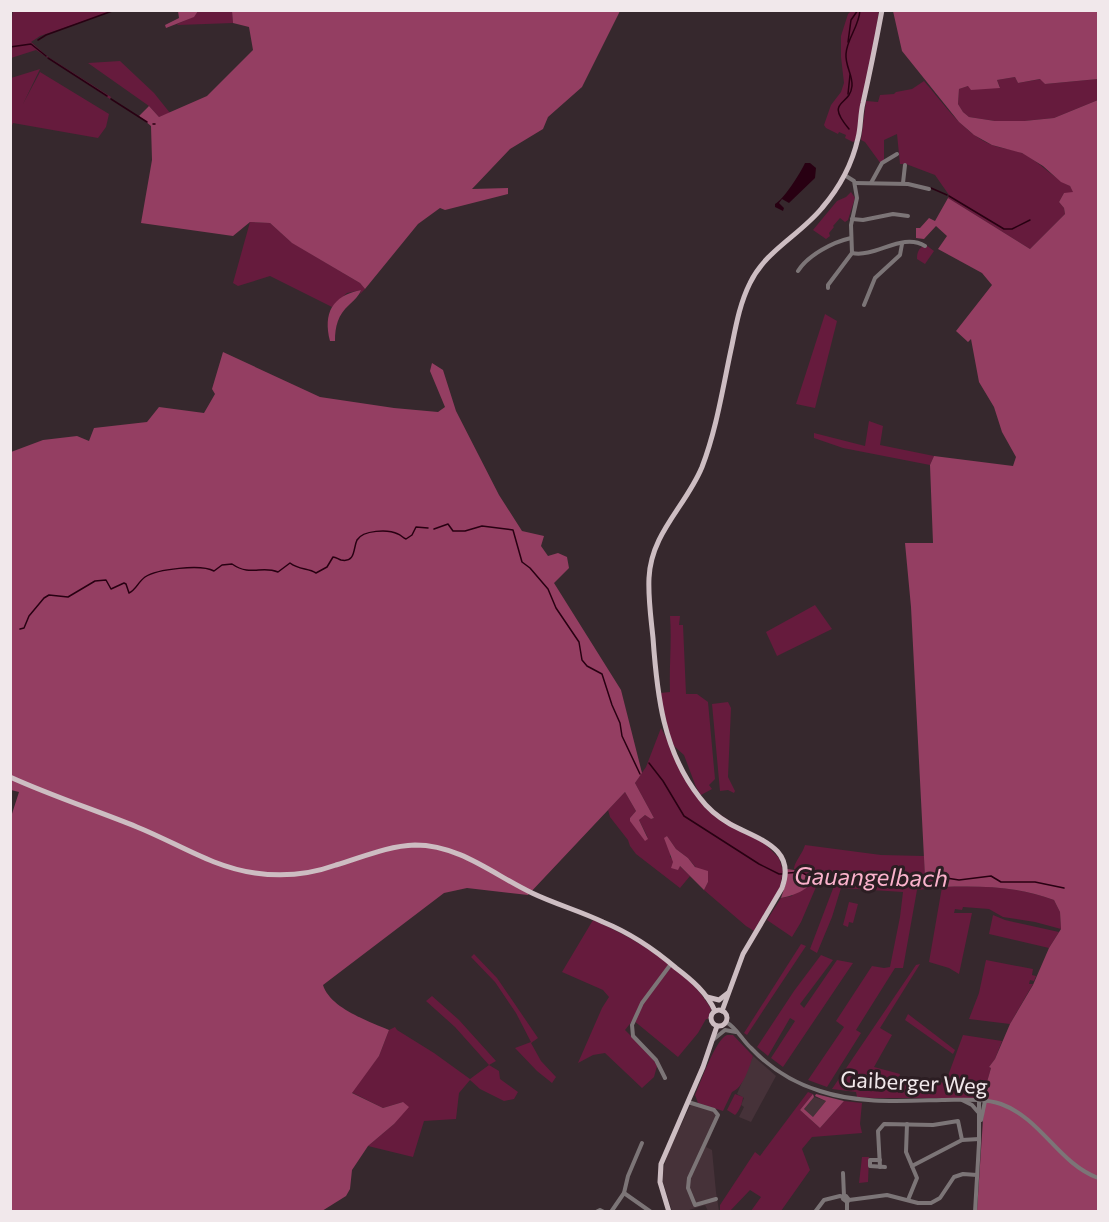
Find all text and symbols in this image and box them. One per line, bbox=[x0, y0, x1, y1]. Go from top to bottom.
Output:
water label: Gauangelbach bbox=[794, 860, 948, 892]
street label: Gaiberger Weg bbox=[840, 1065, 988, 1099]

